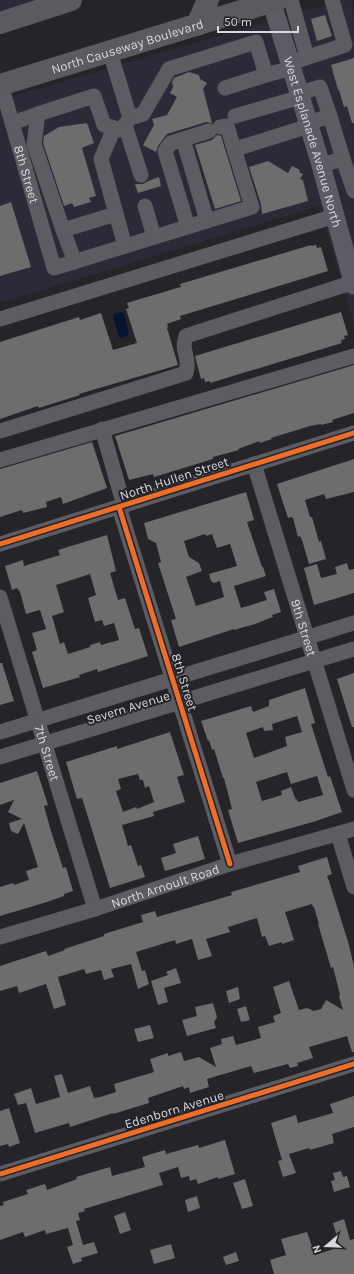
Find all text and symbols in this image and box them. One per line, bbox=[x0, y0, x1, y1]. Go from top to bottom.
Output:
scale bar bbox=[218, 8, 298, 34]
text: 50 m bbox=[224, 15, 252, 29]
street label: North Causeway Boulevard bbox=[49, 16, 205, 77]
street label: West Esplanade Avenue North bbox=[281, 55, 345, 229]
street label: 8th Street bbox=[11, 144, 42, 205]
street label: North Hullen Street bbox=[118, 454, 231, 503]
street label: 9th Street bbox=[288, 597, 320, 658]
street label: 8th Street bbox=[169, 652, 200, 713]
street label: Severn Avenue bbox=[85, 688, 172, 727]
street label: 7th Street bbox=[31, 723, 63, 783]
street label: North Arnoult Road bbox=[109, 861, 221, 911]
street label: Edenborn Avenue bbox=[123, 1087, 226, 1132]
north arrow bbox=[306, 1226, 346, 1266]
text: N bbox=[310, 1243, 324, 1255]

